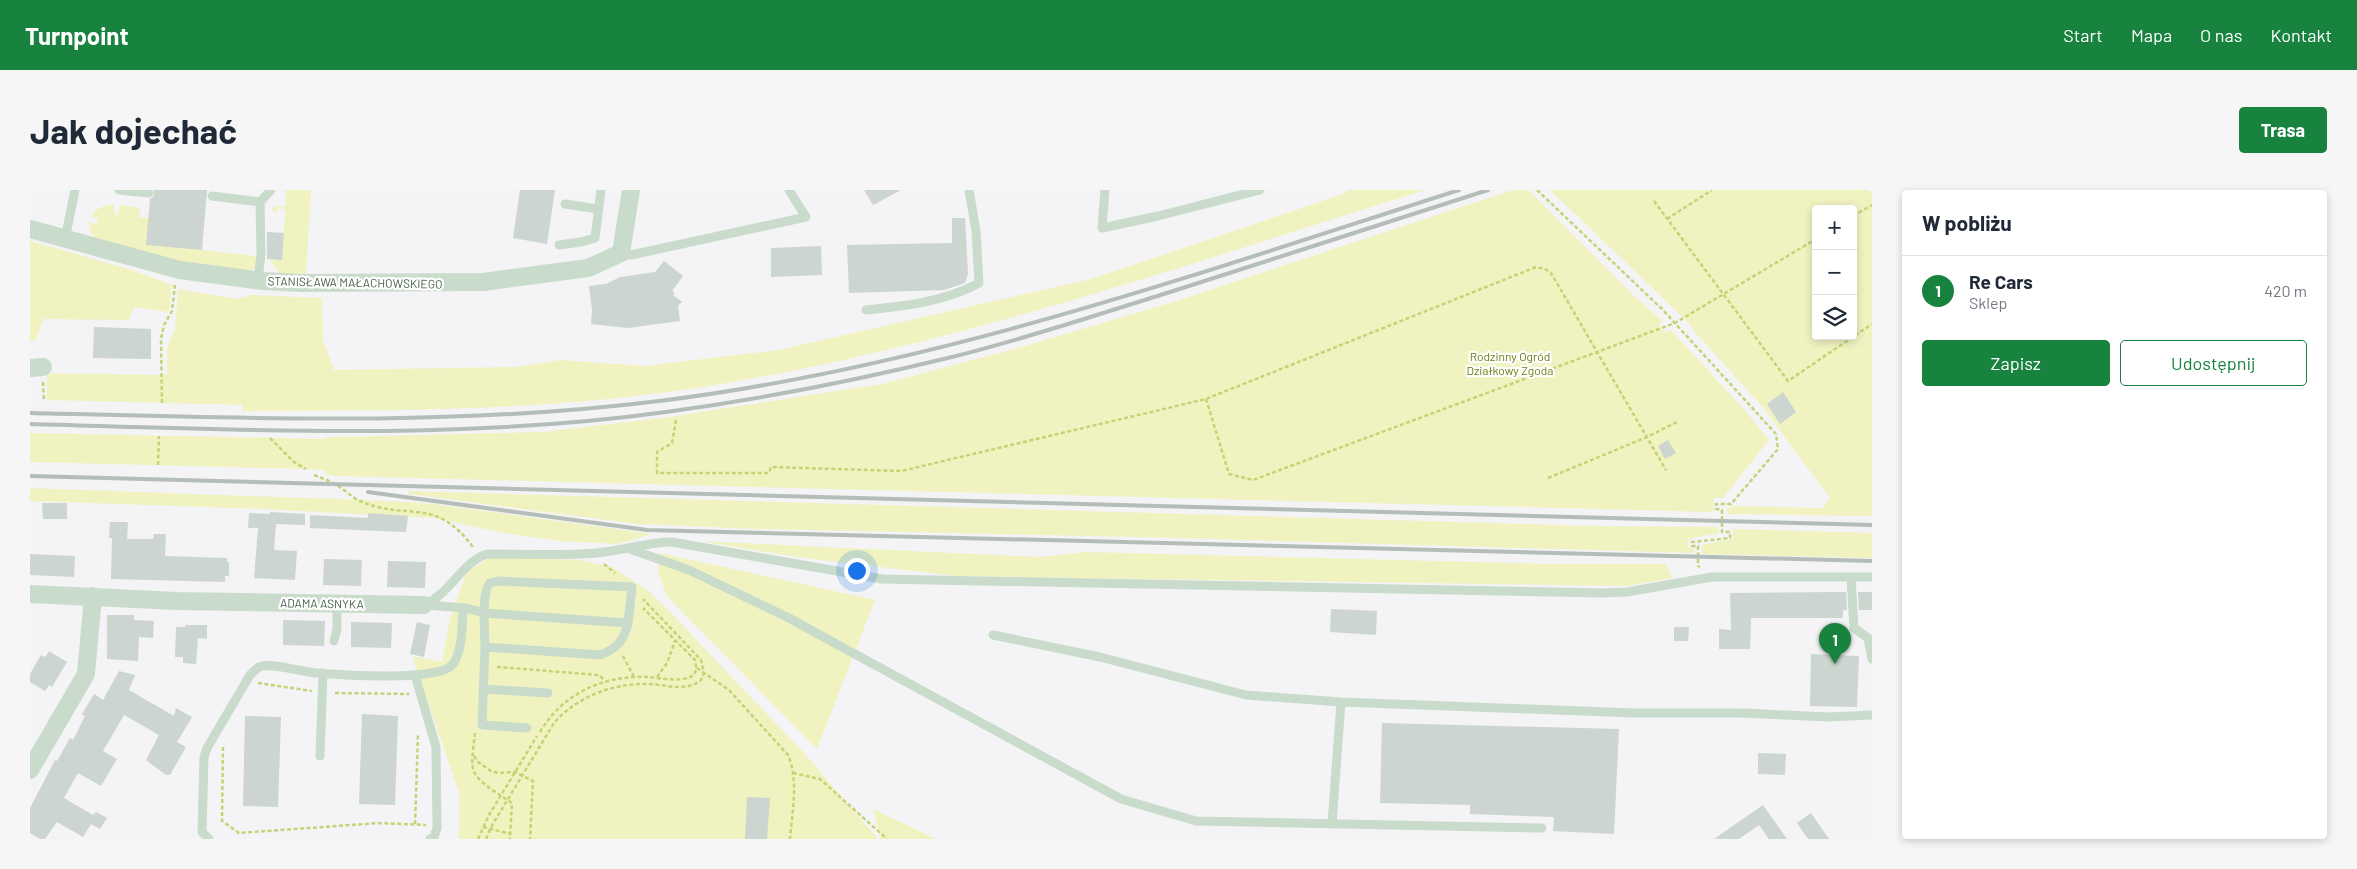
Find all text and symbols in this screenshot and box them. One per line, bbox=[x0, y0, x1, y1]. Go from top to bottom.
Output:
text: Turnpoint bbox=[25, 21, 129, 50]
text: Start bbox=[2063, 24, 2103, 46]
text: Mapa bbox=[2131, 24, 2172, 46]
text: O nas bbox=[2200, 24, 2242, 46]
text: Kontakt bbox=[2270, 24, 2332, 46]
button: Trasa bbox=[2239, 107, 2327, 153]
text: Jak dojechać bbox=[30, 109, 237, 151]
map controls bbox=[1812, 205, 1857, 340]
button: + bbox=[1812, 205, 1857, 250]
text: W pobliżu bbox=[1922, 210, 2012, 235]
button: − bbox=[1812, 250, 1857, 295]
text: Re Cars bbox=[1969, 270, 2033, 293]
street label: STANISŁAWA MAŁACHOWSKIEGO bbox=[267, 273, 443, 291]
text: 1 bbox=[1935, 281, 1941, 300]
text: 420 m bbox=[2264, 281, 2307, 300]
text: Sklep bbox=[1969, 293, 2007, 312]
button: layers bbox=[1812, 295, 1857, 340]
button: Zapisz bbox=[1922, 340, 2110, 386]
button: Udostępnij bbox=[2120, 340, 2307, 386]
park label: Rodzinny Ogród Działkowy Zgoda bbox=[1467, 349, 1553, 377]
your location bbox=[844, 558, 870, 584]
street label: ADAMA ASNYKA bbox=[280, 595, 364, 611]
pin: 1 bbox=[1819, 623, 1851, 664]

